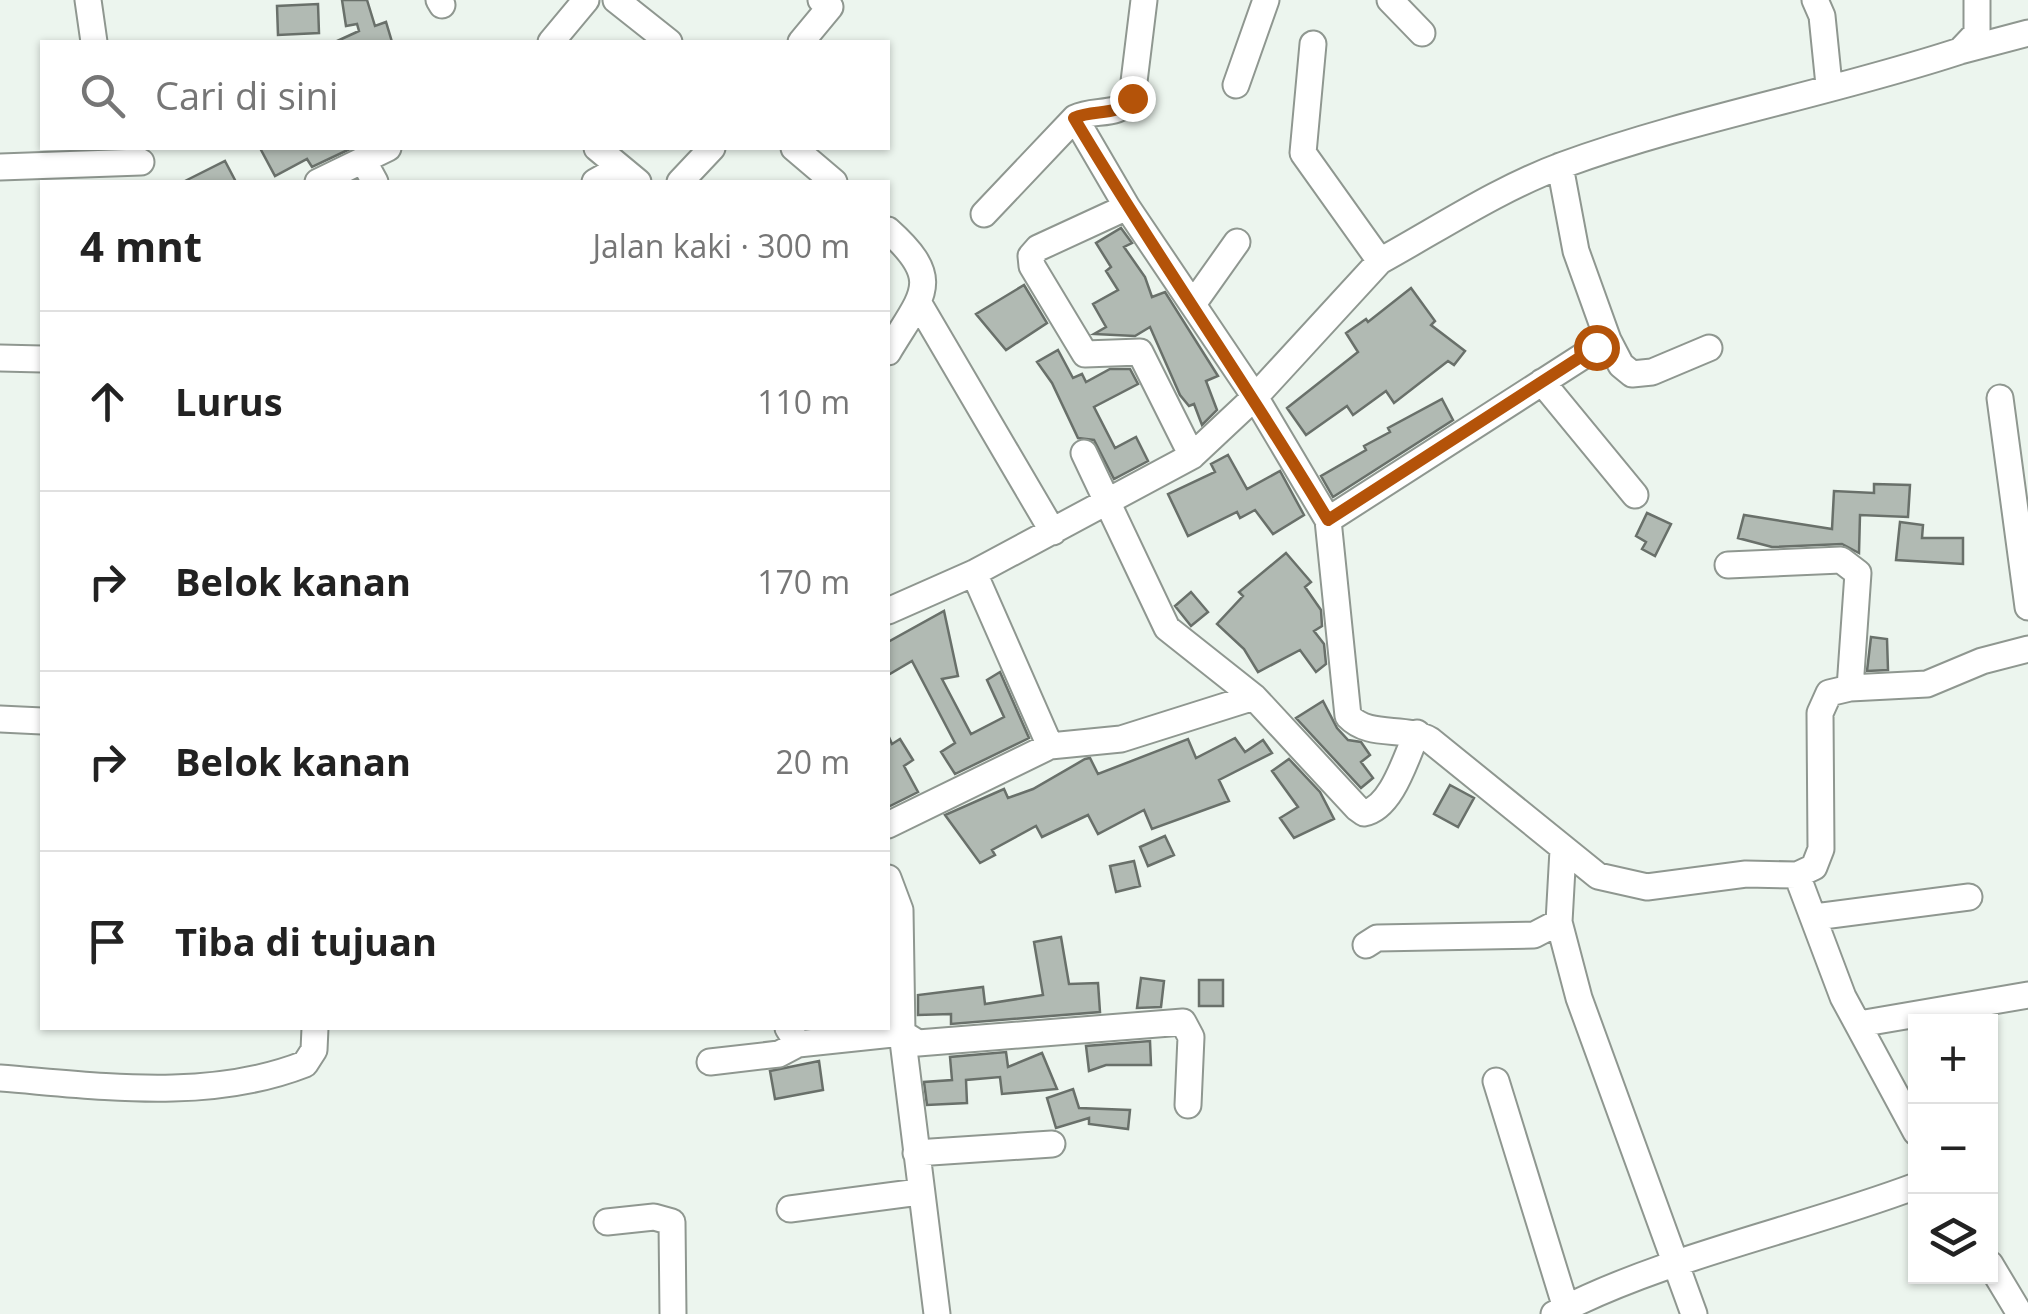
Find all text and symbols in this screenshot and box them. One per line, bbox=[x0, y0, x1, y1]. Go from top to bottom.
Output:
search box bbox=[40, 40, 890, 150]
icon: search bbox=[75, 68, 130, 123]
text: Cari di sini bbox=[155, 69, 338, 121]
route end bbox=[1110, 76, 1156, 122]
text: 4 mnt bbox=[80, 217, 202, 274]
text: Jalan kaki · 300 m bbox=[592, 224, 850, 267]
route start bbox=[1574, 325, 1620, 371]
icon: ahead bbox=[80, 374, 135, 429]
text: Lurus bbox=[175, 375, 283, 427]
text: 110 m bbox=[757, 380, 850, 423]
icon: right bbox=[80, 554, 135, 609]
text: Belok kanan bbox=[175, 555, 411, 607]
text: 170 m bbox=[757, 560, 850, 603]
icon: right bbox=[80, 734, 135, 789]
text: Belok kanan bbox=[175, 735, 411, 787]
text: 20 m bbox=[775, 740, 850, 783]
icon: arrive bbox=[80, 914, 135, 969]
text: Tiba di tujuan bbox=[175, 915, 437, 967]
map controls bbox=[1908, 1014, 1998, 1284]
button: + bbox=[1908, 1014, 1998, 1104]
button: − bbox=[1908, 1104, 1998, 1194]
button: layers bbox=[1908, 1194, 1998, 1284]

